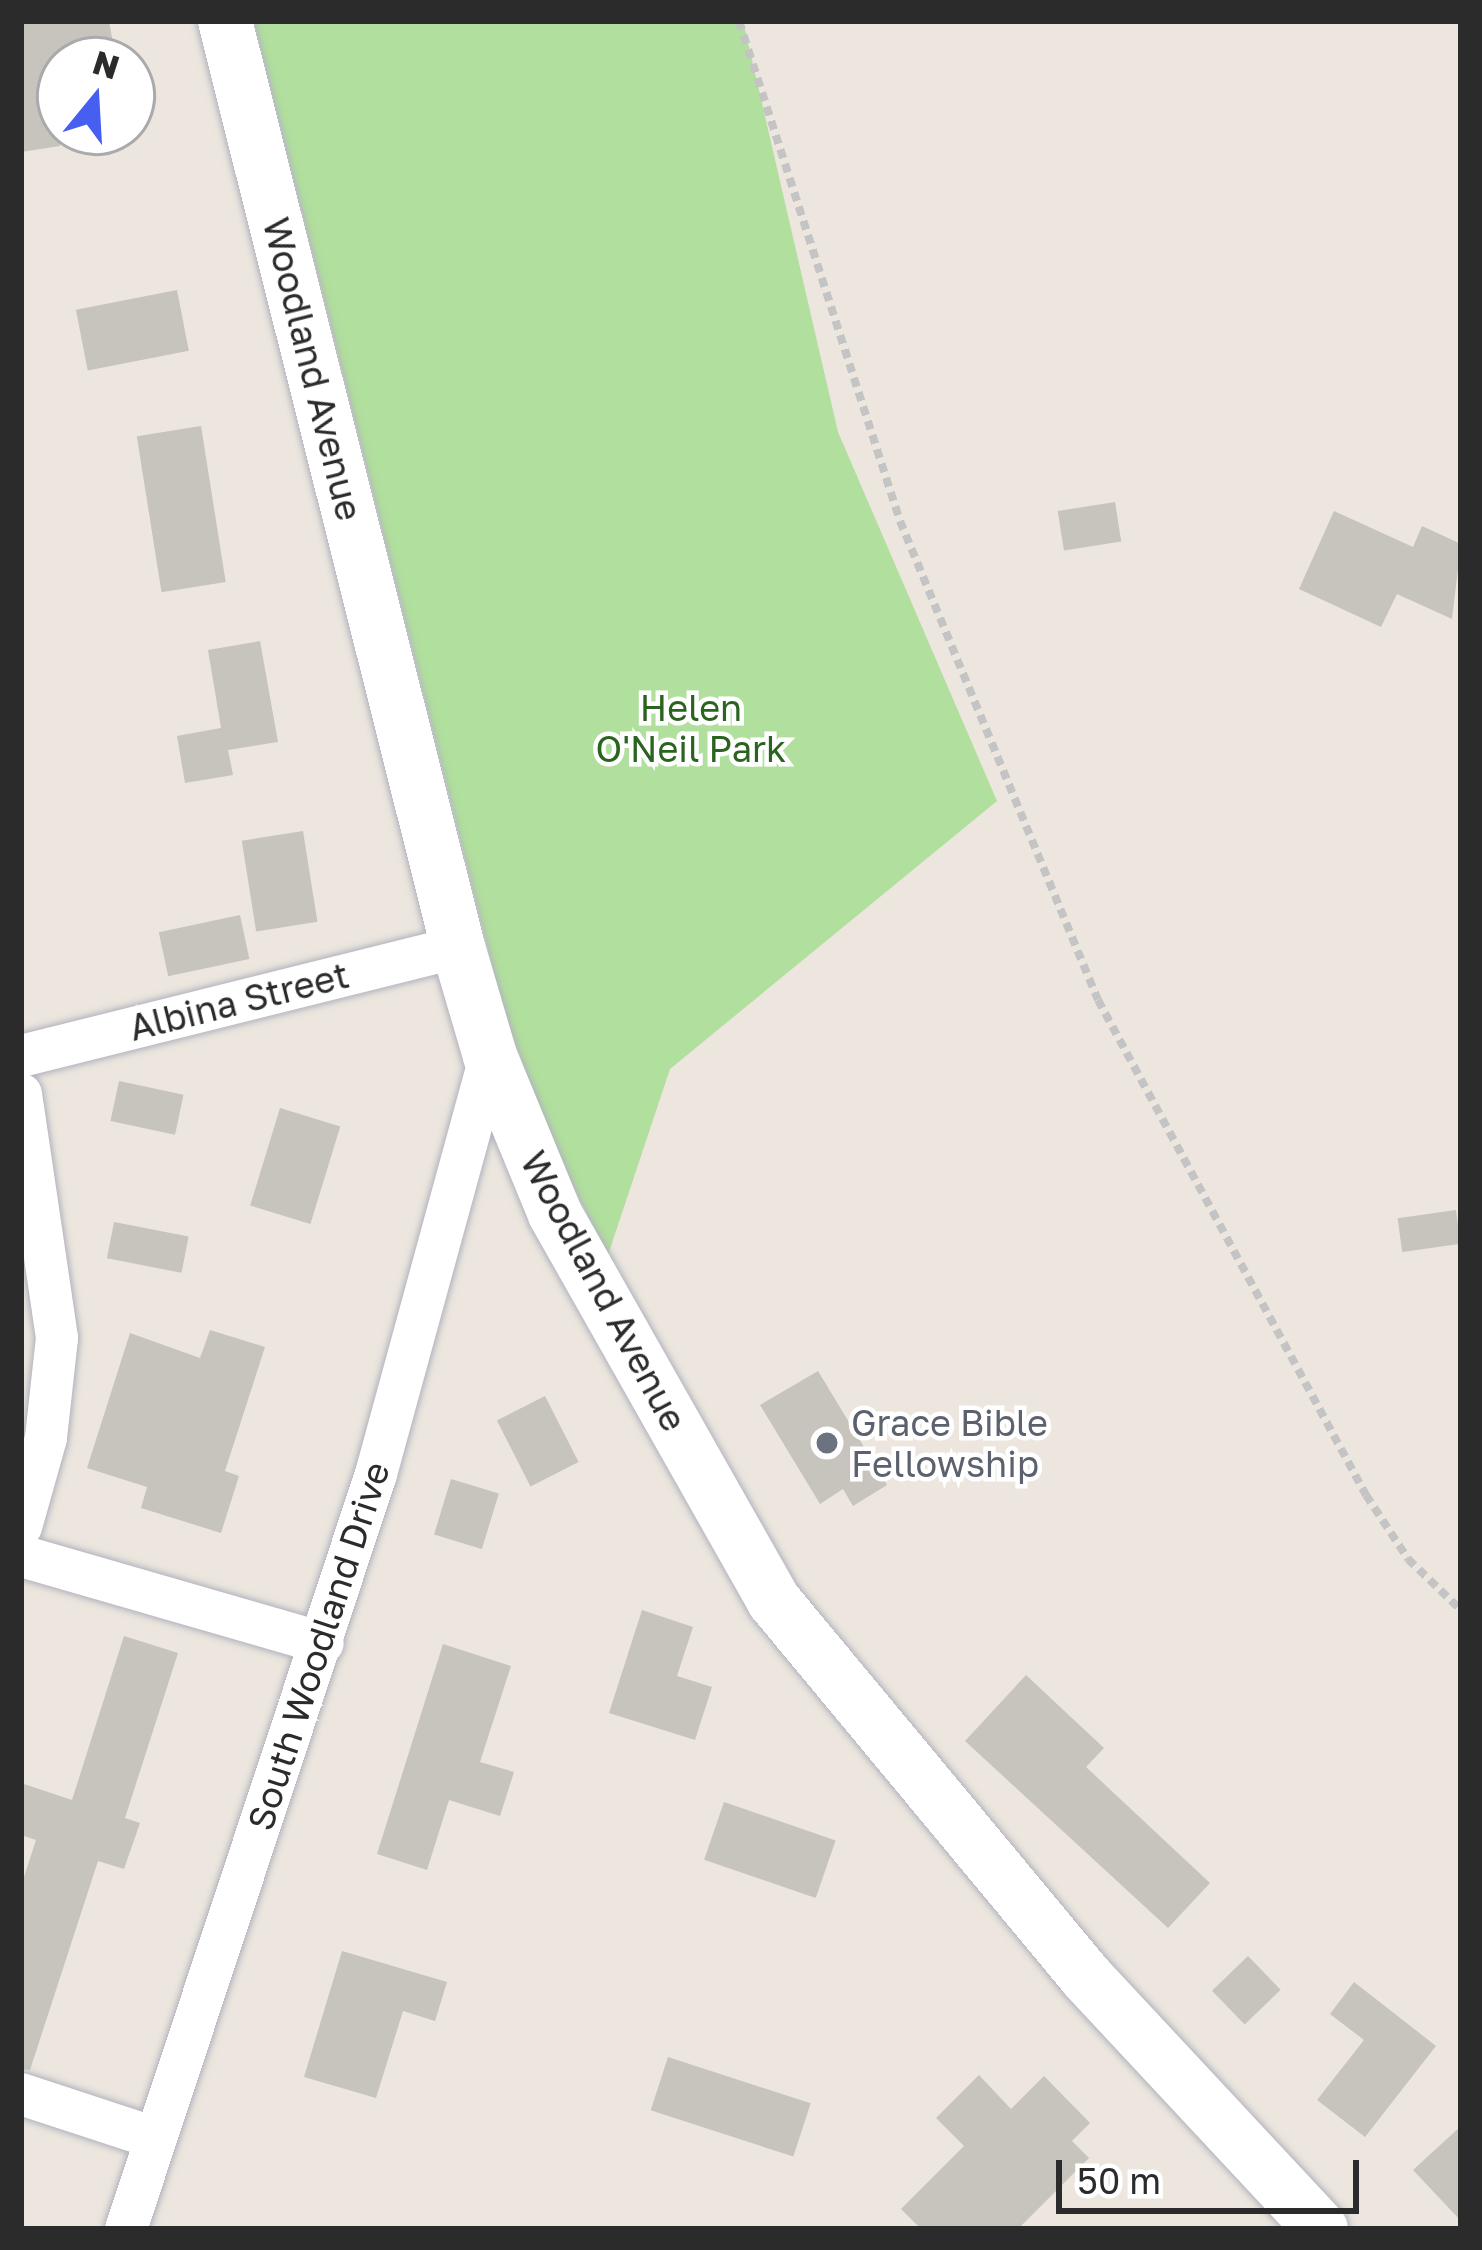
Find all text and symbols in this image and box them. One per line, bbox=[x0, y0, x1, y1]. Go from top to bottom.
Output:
north arrow bbox=[36, 36, 156, 156]
text: N bbox=[88, 42, 124, 87]
street label: Woodland Avenue bbox=[254, 213, 372, 525]
park label: Helen O'Neil Park bbox=[596, 685, 786, 770]
street label: Albina Street bbox=[125, 953, 353, 1049]
street label: Woodland Avenue bbox=[512, 1144, 696, 1438]
place label: Grace Bible Fellowship bbox=[851, 1400, 1048, 1485]
marker: Grace Bible Fellowship bbox=[814, 1430, 840, 1456]
street label: South Woodland Drive bbox=[238, 1456, 398, 1836]
scale bar bbox=[1062, 2136, 1365, 2210]
text: 50 m bbox=[1077, 2159, 1161, 2202]

